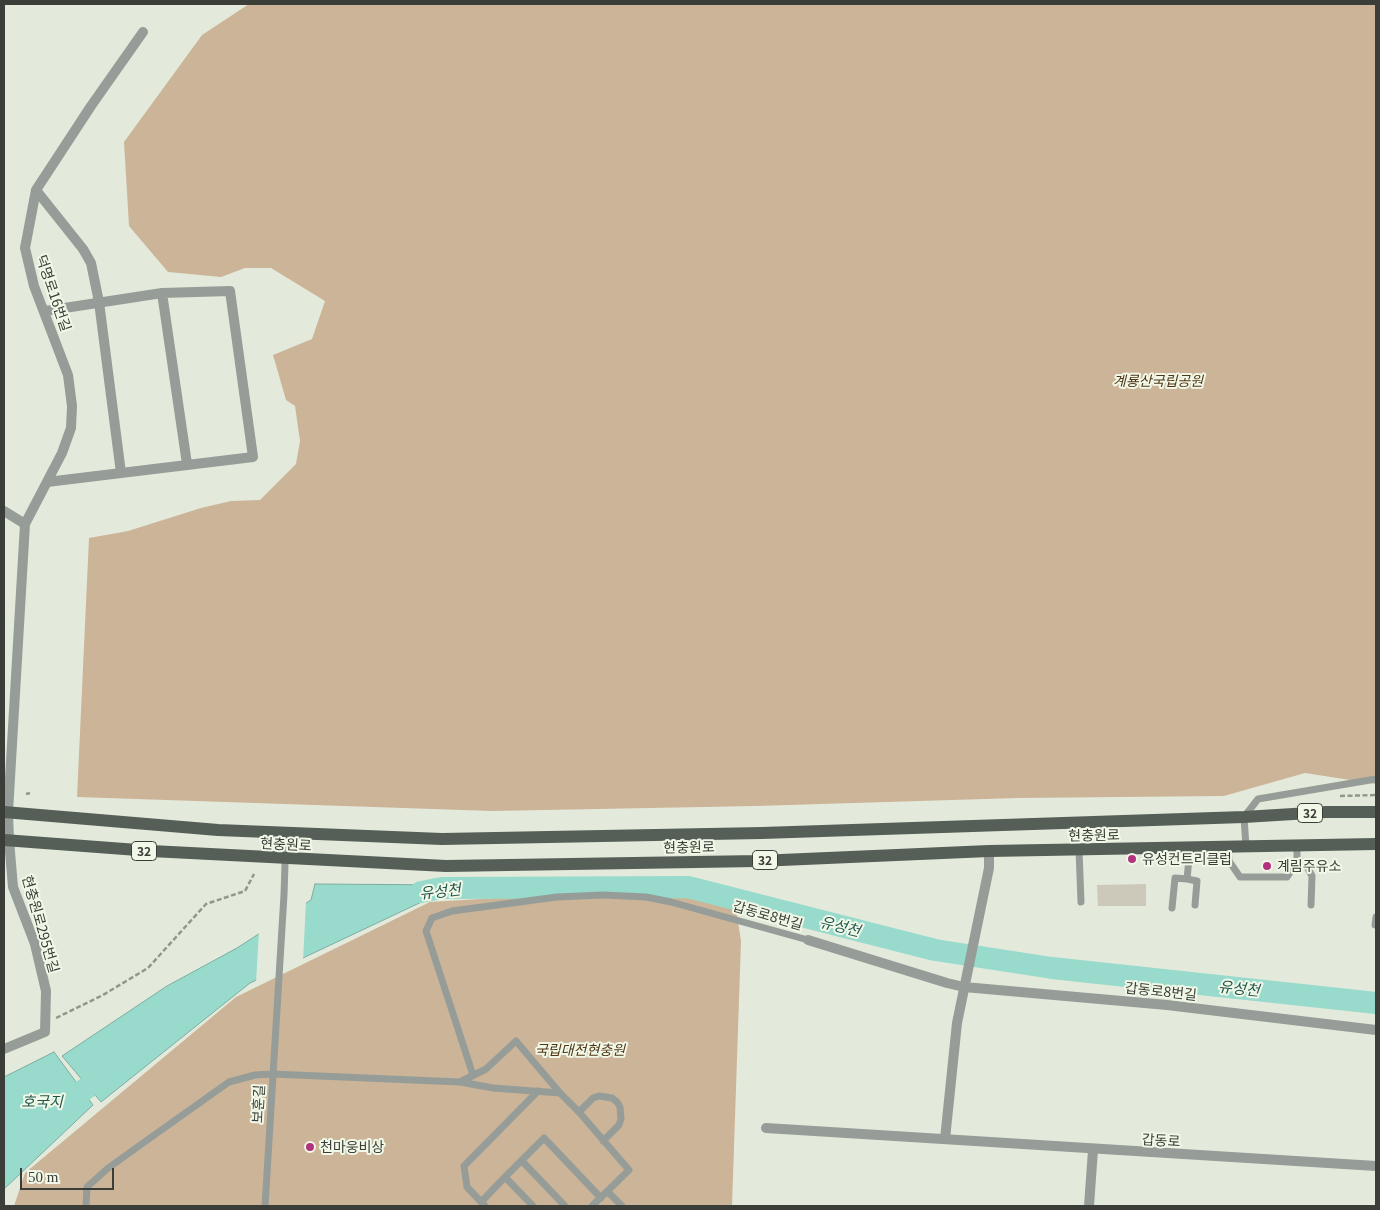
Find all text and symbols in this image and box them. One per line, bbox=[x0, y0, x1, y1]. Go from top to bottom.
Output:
street label: 덕명로16번길 bbox=[33, 252, 75, 334]
park label: 계룡산국립공원 bbox=[1113, 373, 1203, 389]
road number: 32 bbox=[1298, 804, 1322, 822]
street label: 현충원로 bbox=[1068, 826, 1120, 844]
street label: 현충원로 bbox=[260, 834, 312, 854]
street label: 현충원로 bbox=[663, 838, 715, 856]
road number: 32 bbox=[132, 841, 156, 860]
road number: 32 bbox=[752, 850, 778, 870]
place label: 유성컨트리클럽 bbox=[1142, 851, 1232, 867]
marker: 유성컨트리클럽 bbox=[1126, 853, 1138, 865]
place label: 계림주유소 bbox=[1277, 858, 1341, 874]
marker: 계림주유소 bbox=[1261, 860, 1273, 872]
street label: 현충원로295번길 bbox=[19, 873, 63, 975]
water label: 유성천 bbox=[418, 880, 462, 902]
street label: 갑동로8번길 bbox=[731, 897, 805, 933]
water label: 유성천 bbox=[818, 912, 862, 940]
water label: 유성천 bbox=[1217, 977, 1261, 999]
street label: 갑동로8번길 bbox=[1124, 979, 1198, 1003]
park label: 국립대전현충원 bbox=[535, 1042, 625, 1058]
street label: 보훈길 bbox=[249, 1084, 267, 1124]
water label: 호국지 bbox=[21, 1092, 63, 1110]
street label: 갑동로 bbox=[1141, 1131, 1181, 1149]
place label: 천마웅비상 bbox=[320, 1139, 384, 1155]
marker: 천마웅비상 bbox=[304, 1141, 316, 1153]
scale bar bbox=[22, 1158, 116, 1190]
text: 50 m bbox=[28, 1169, 58, 1185]

